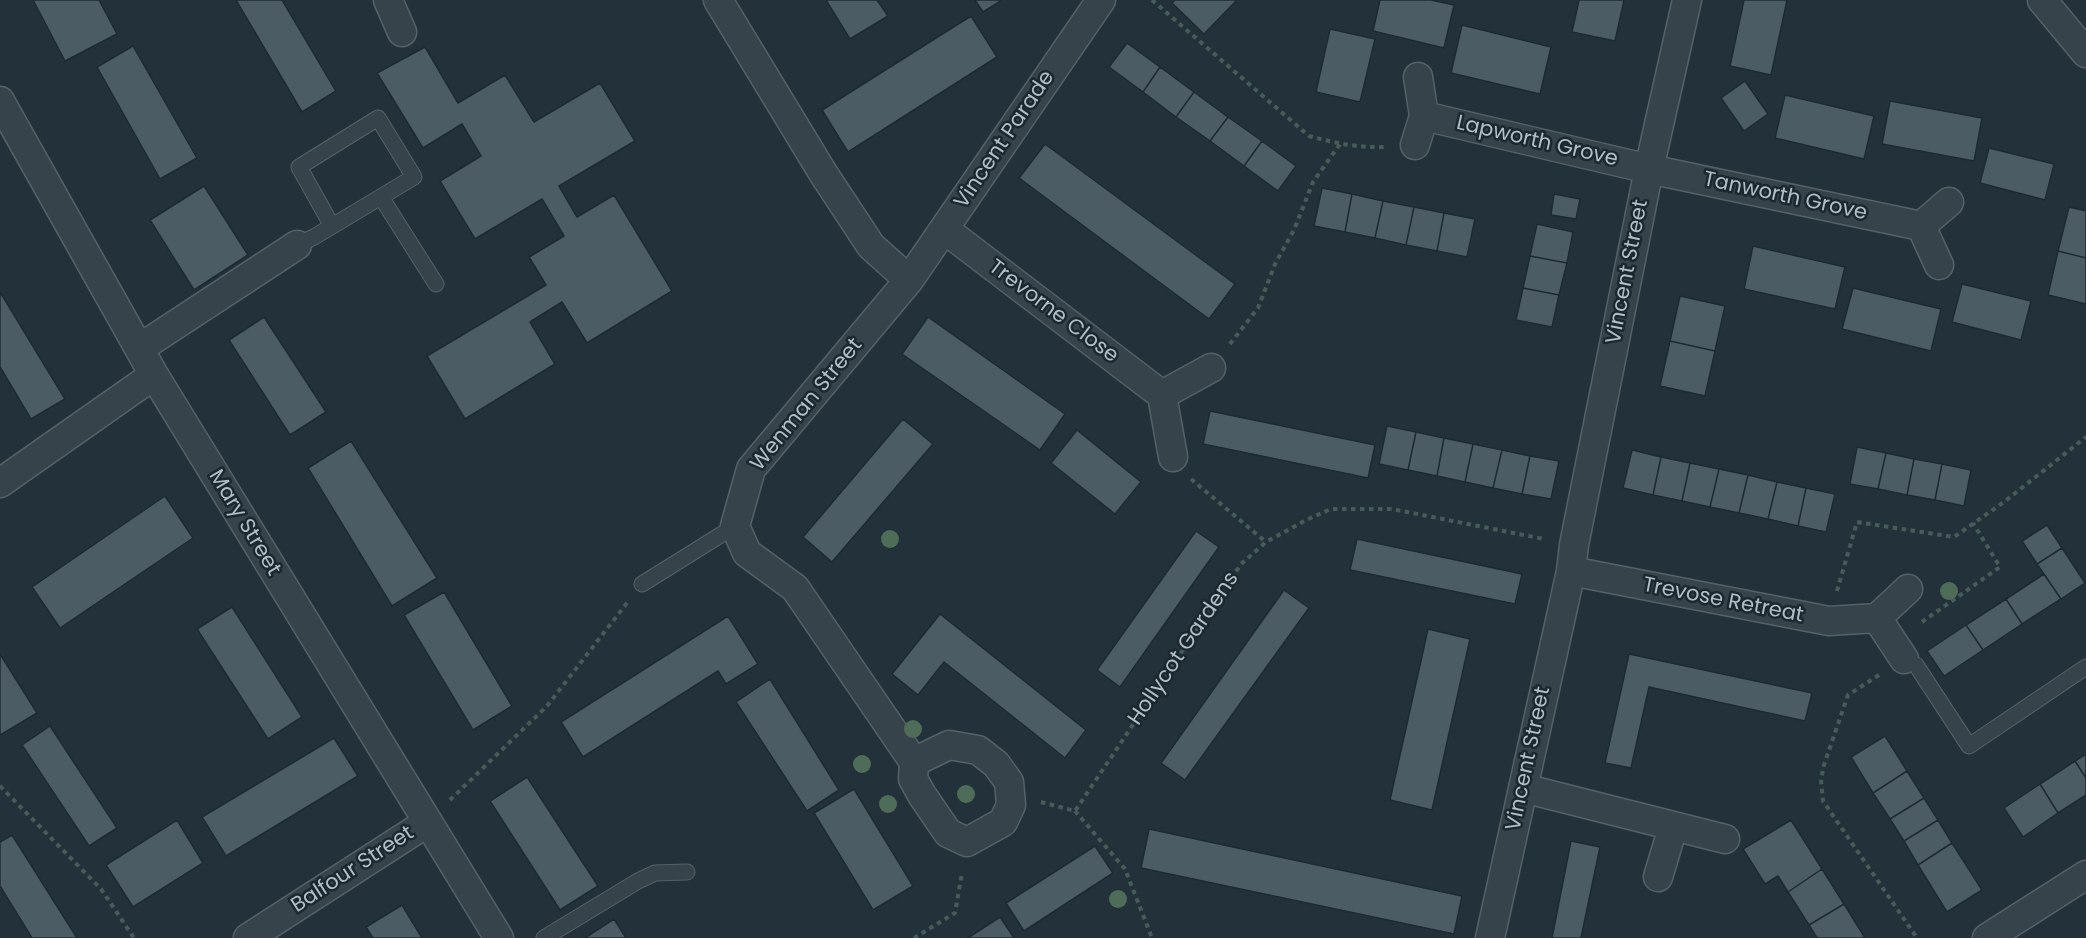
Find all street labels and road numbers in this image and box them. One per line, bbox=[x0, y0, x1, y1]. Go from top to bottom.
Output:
street label: Vincent Parade bbox=[950, 66, 1060, 214]
street label: Lapworth Grove bbox=[1454, 111, 1620, 173]
street label: Tanworth Grove bbox=[1701, 167, 1869, 227]
street label: Vincent Street bbox=[1602, 198, 1654, 346]
street label: Trevorne Close bbox=[983, 255, 1123, 369]
street label: Wenman Street bbox=[746, 334, 868, 476]
street label: Mary Street bbox=[203, 465, 285, 581]
street label: Hollycot Gardens bbox=[1123, 568, 1245, 730]
street label: Trevose Retreat bbox=[1641, 573, 1805, 629]
street label: Vincent Street bbox=[1501, 685, 1557, 833]
street label: Balfour Street bbox=[287, 821, 419, 919]

